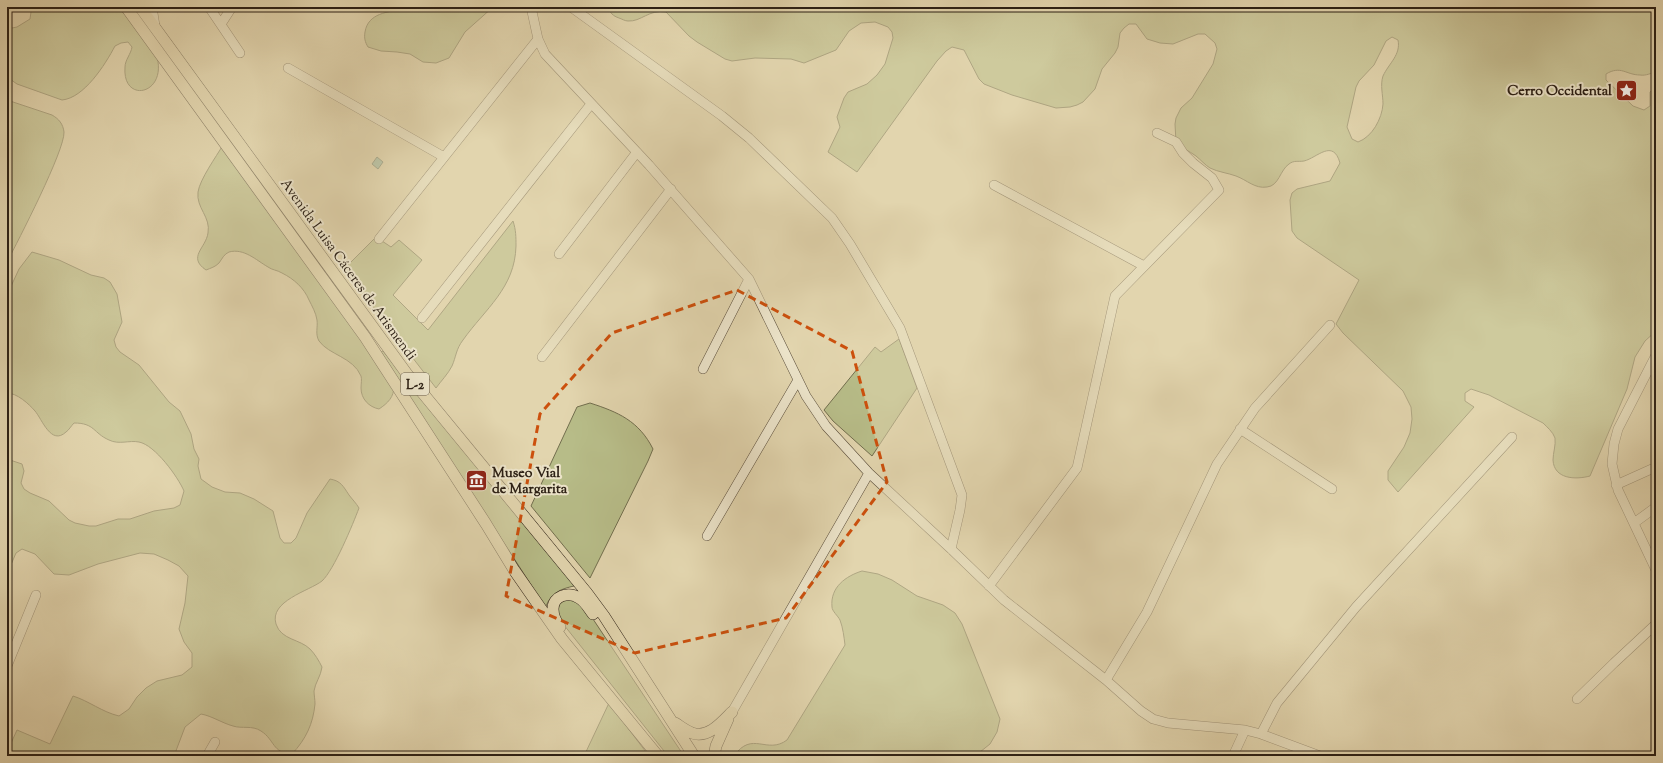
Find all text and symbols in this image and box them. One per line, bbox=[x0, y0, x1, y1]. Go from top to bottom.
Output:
place icon: Cerro Occidental bbox=[1614, 77, 1640, 103]
place label: Cerro Occidental bbox=[1507, 82, 1612, 102]
street label: Avenida Luisa Cáceres de Arismendi bbox=[274, 175, 420, 365]
road number: L-2 bbox=[401, 373, 429, 395]
place label: Museo Vial de Margarita bbox=[492, 464, 568, 500]
museum icon: Museo Vial de Margarita bbox=[464, 467, 490, 493]

